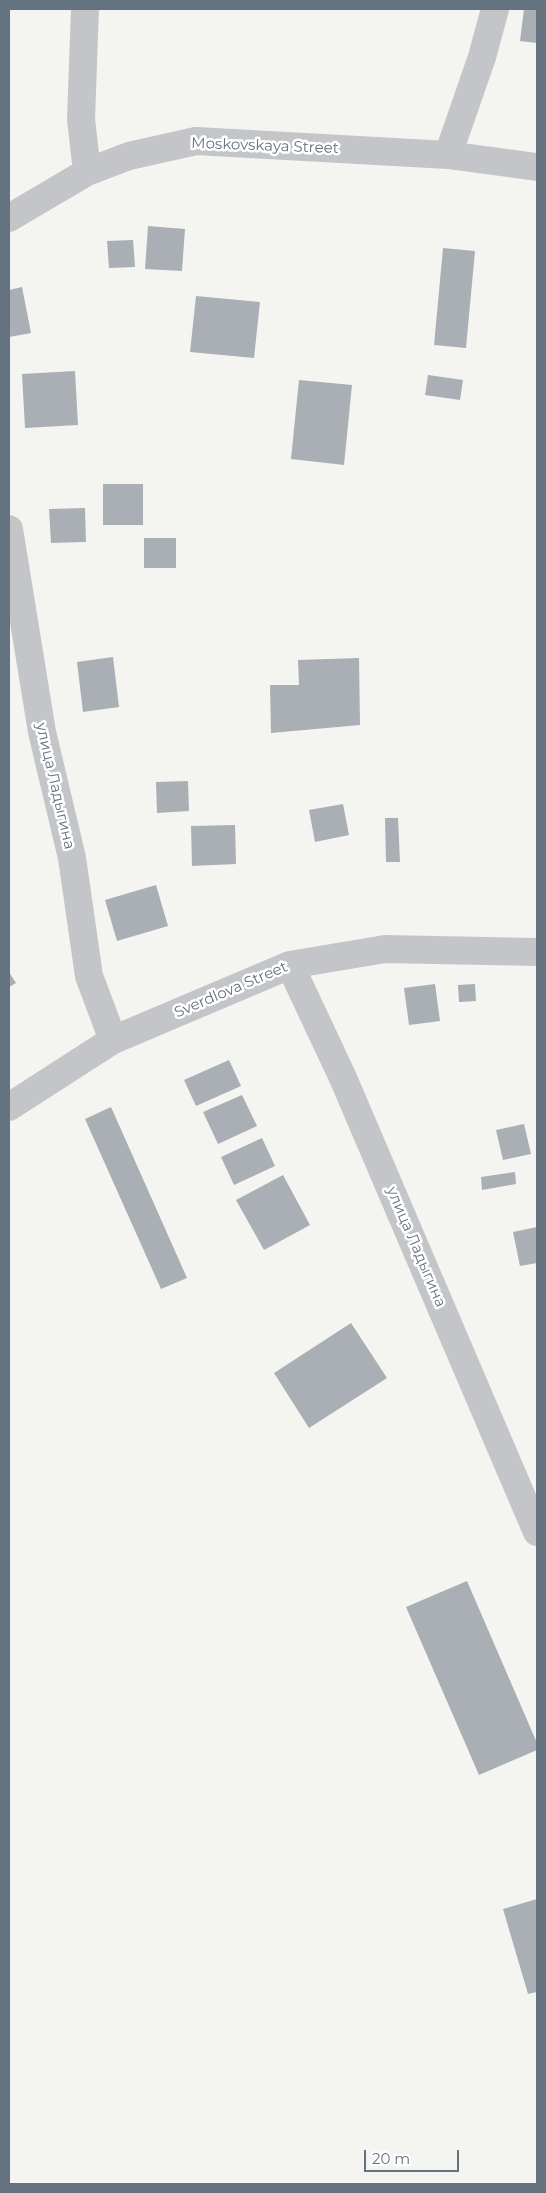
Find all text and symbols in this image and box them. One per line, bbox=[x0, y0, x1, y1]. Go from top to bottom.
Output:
street label: Moskovskaya Street bbox=[191, 134, 339, 158]
street label: улица Ладыгина bbox=[32, 721, 78, 851]
street label: Sverdlova Street bbox=[172, 958, 290, 1022]
street label: улица Ладыгина bbox=[382, 1184, 450, 1310]
scale bar bbox=[366, 2140, 461, 2172]
text: 20 m bbox=[372, 2149, 410, 2168]

